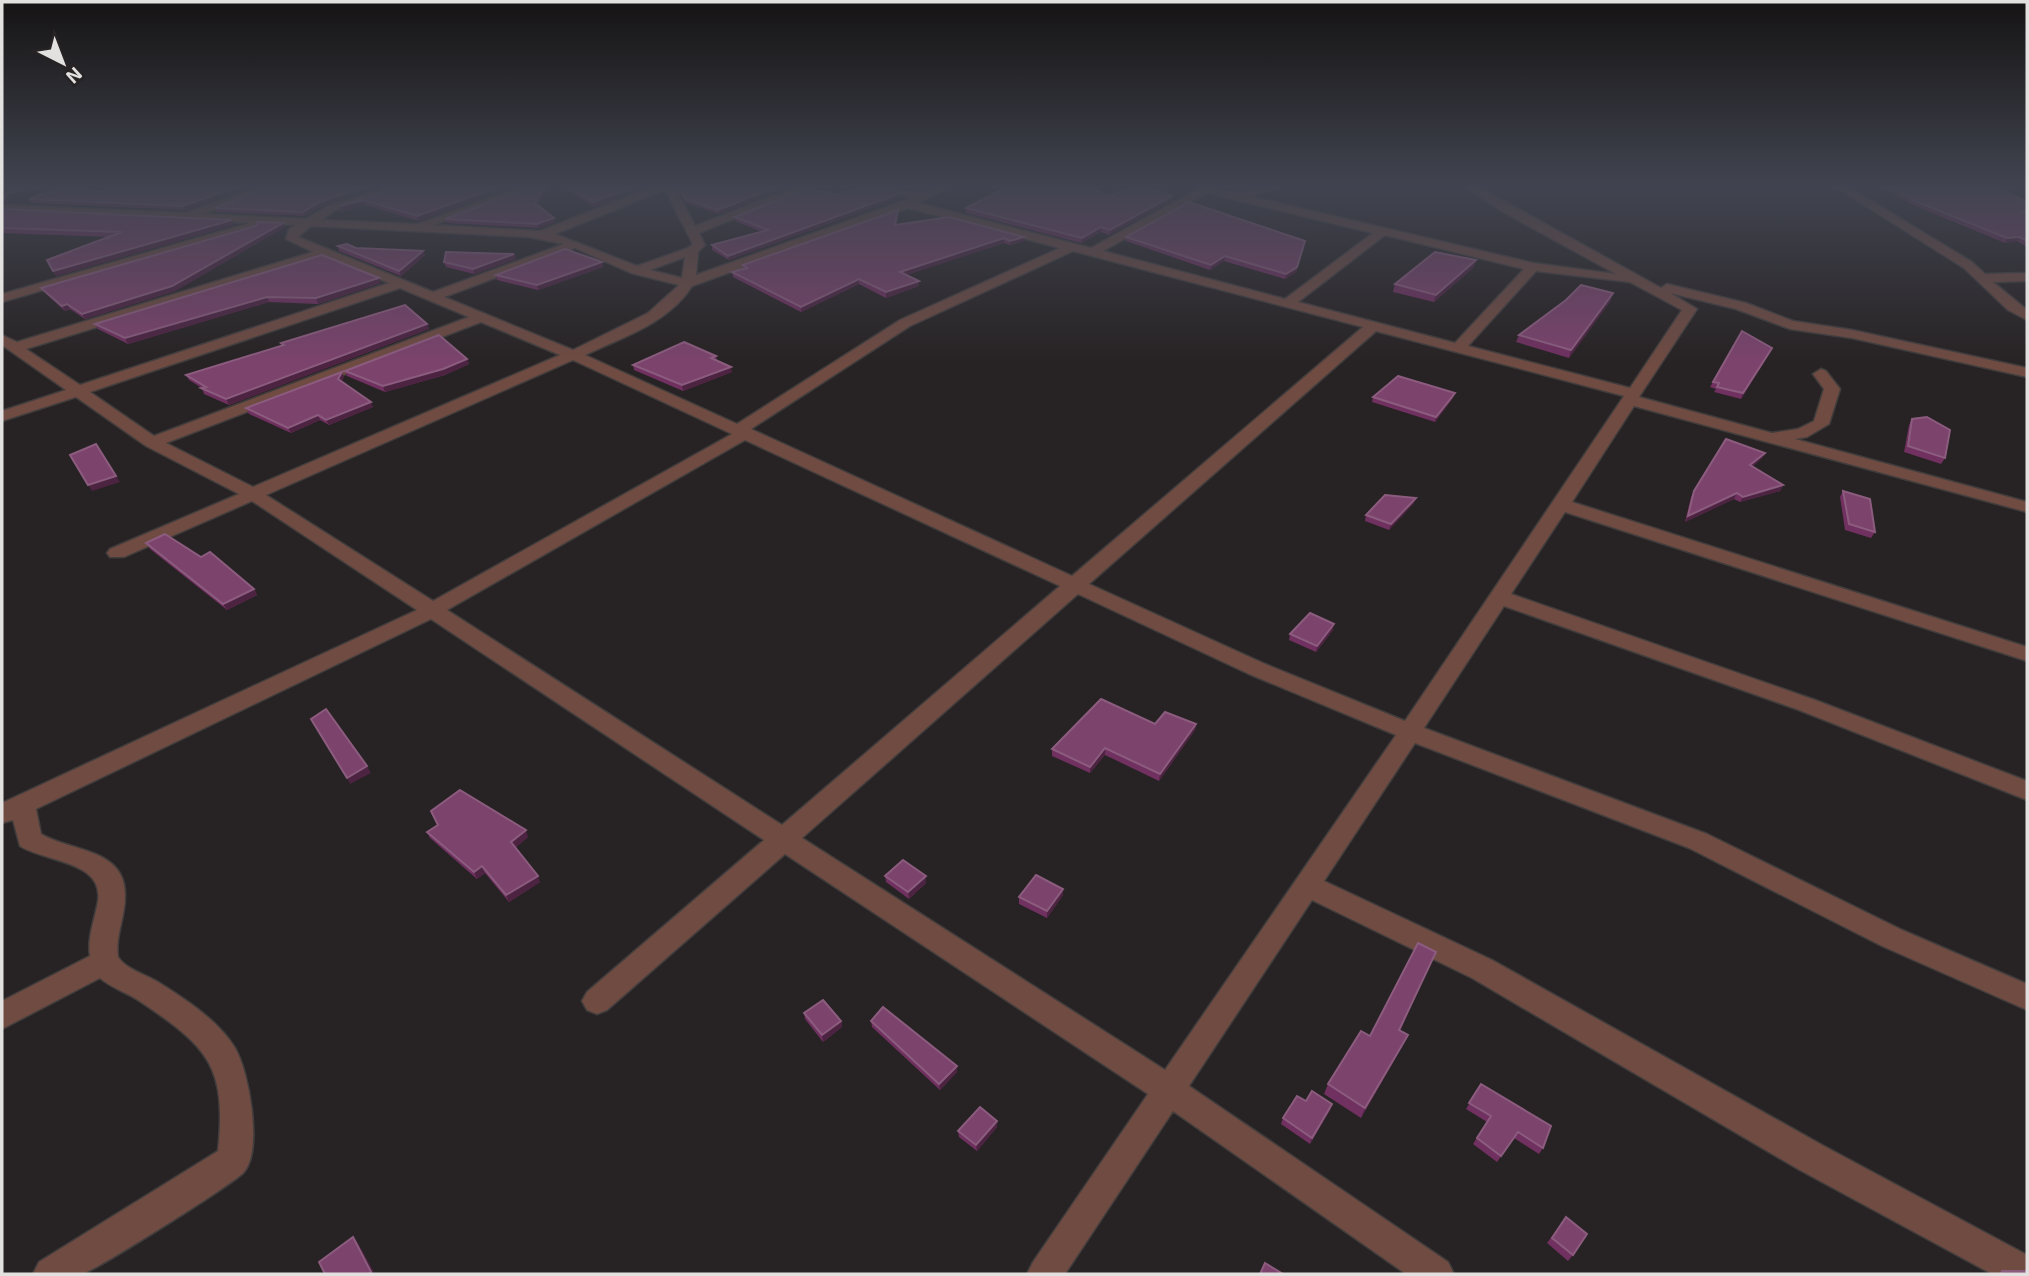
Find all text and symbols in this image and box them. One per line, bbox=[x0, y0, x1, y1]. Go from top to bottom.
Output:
north arrow bbox=[28, 28, 98, 98]
text: N bbox=[62, 63, 88, 89]

